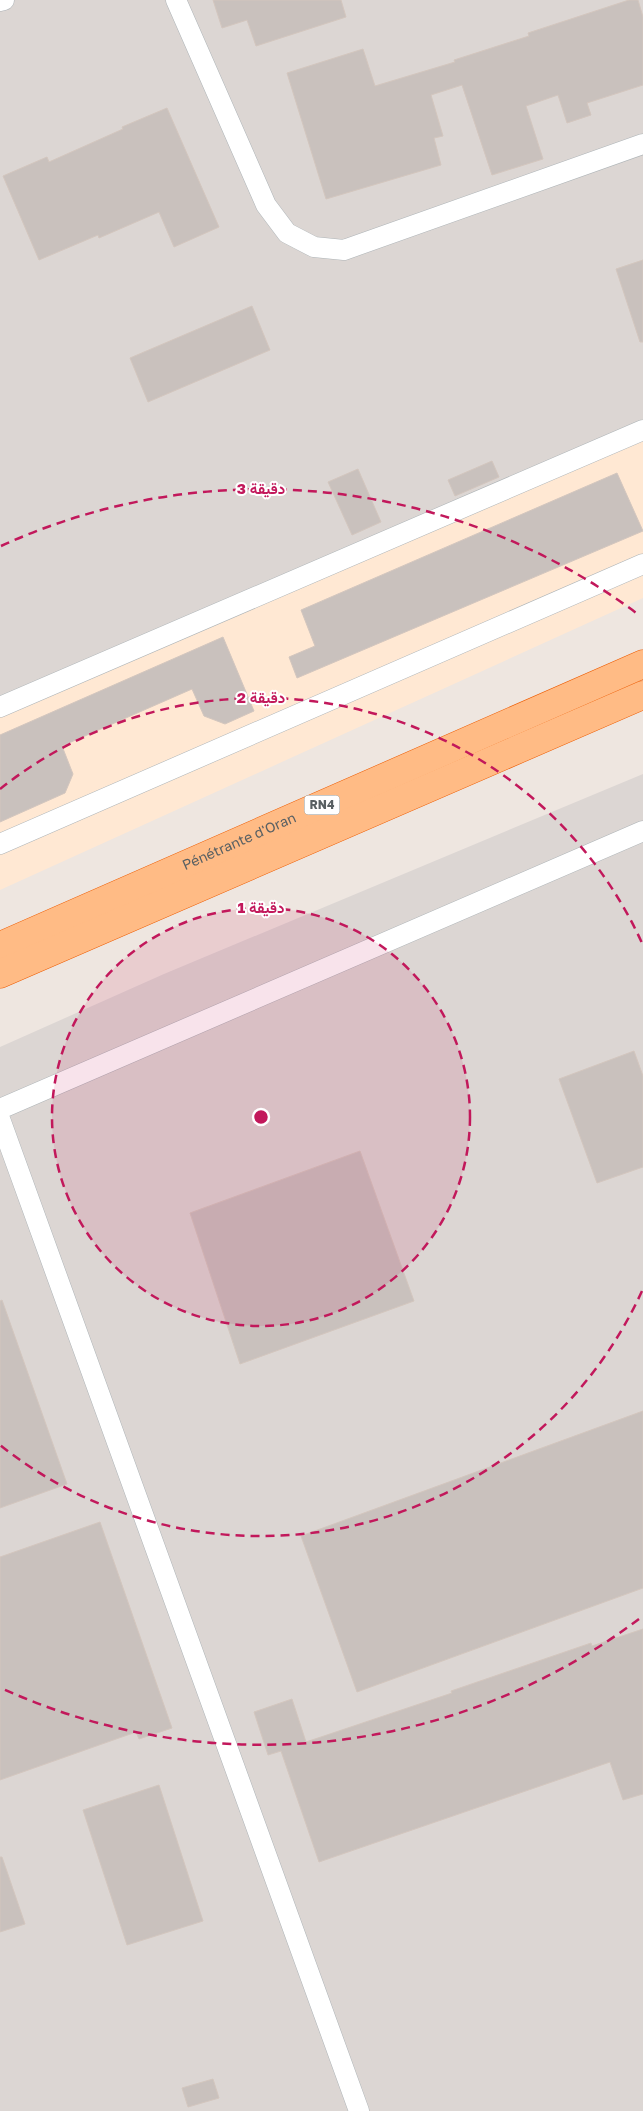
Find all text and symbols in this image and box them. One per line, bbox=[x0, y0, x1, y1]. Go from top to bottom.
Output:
text: 3 دقيقة bbox=[237, 479, 285, 498]
text: 2 دقيقة bbox=[237, 688, 285, 707]
road number: RN4 bbox=[304, 796, 340, 814]
street label: Pénétrante d'Oran bbox=[179, 808, 298, 873]
text: 1 دقيقة bbox=[238, 898, 284, 917]
centre of rings bbox=[252, 1108, 270, 1126]

